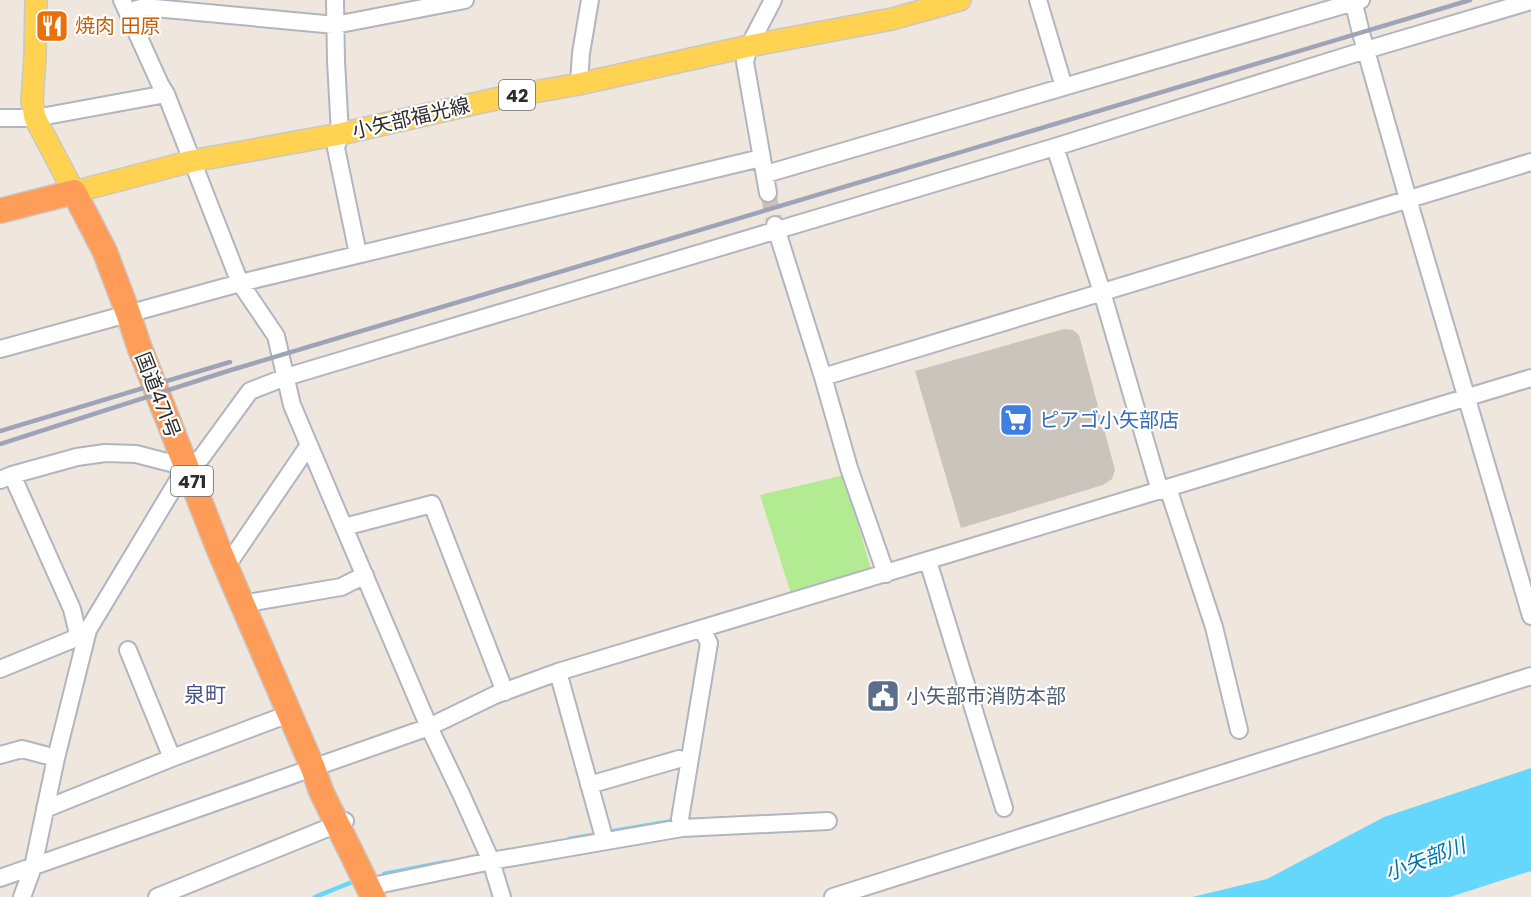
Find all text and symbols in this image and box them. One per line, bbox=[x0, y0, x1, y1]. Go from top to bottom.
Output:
restaurant icon: 焼肉 田原 bbox=[34, 8, 70, 44]
place label: 焼肉 田原 bbox=[75, 12, 160, 40]
road number: 42 bbox=[499, 80, 535, 110]
street label: 小矢部福光線 bbox=[349, 91, 473, 145]
street label: 国道471号 bbox=[129, 348, 187, 442]
supermarket icon: ピアゴ小矢部店 bbox=[998, 402, 1034, 438]
place label: ピアゴ小矢部店 bbox=[1039, 406, 1179, 434]
road number: 471 bbox=[171, 466, 213, 496]
public building icon: 小矢部市消防本部 bbox=[865, 678, 901, 714]
district label: 泉町 bbox=[184, 680, 226, 709]
place label: 小矢部市消防本部 bbox=[906, 682, 1066, 710]
water label: 小矢部川 bbox=[1381, 830, 1471, 887]

